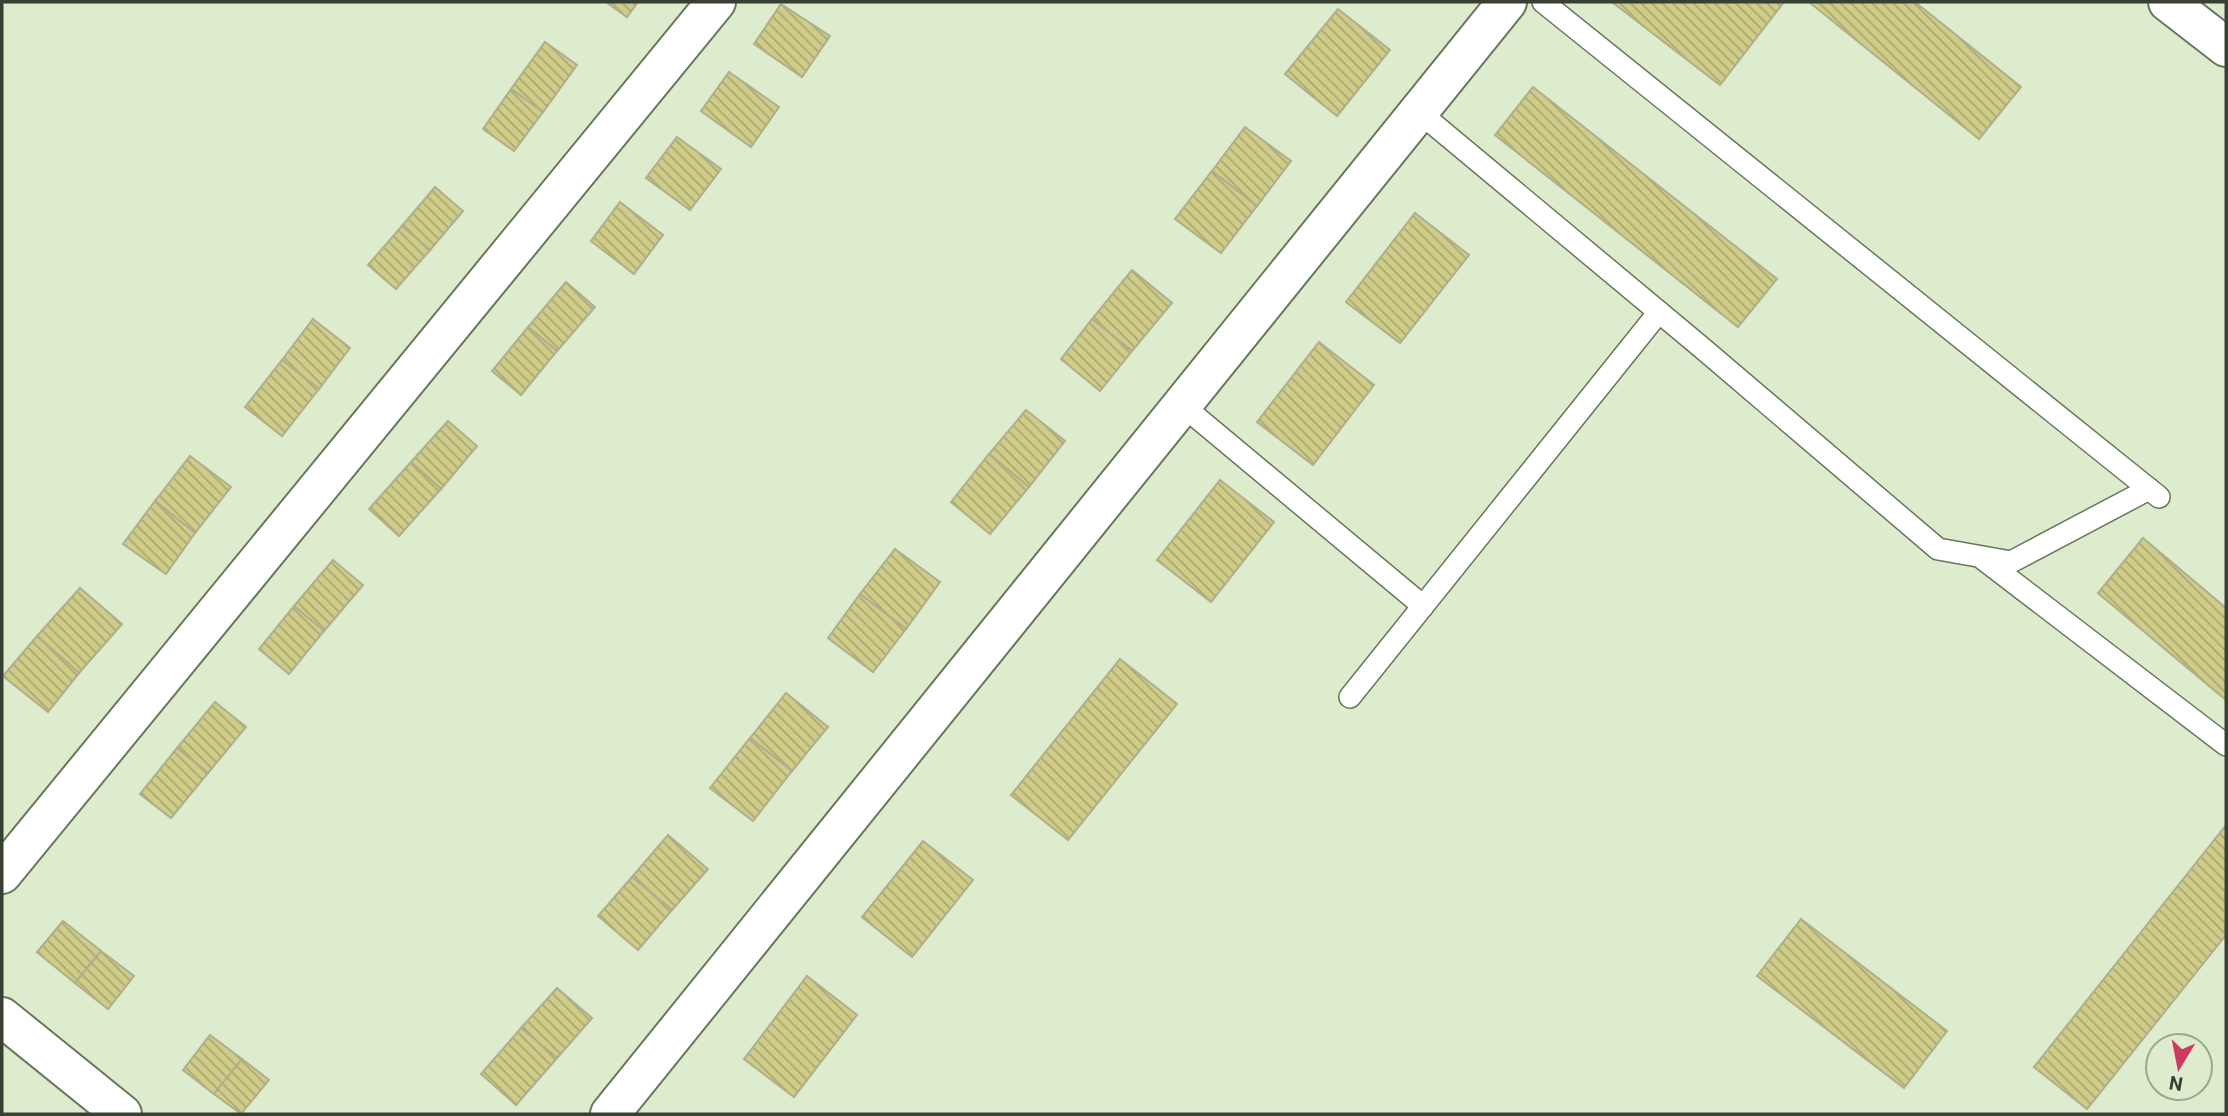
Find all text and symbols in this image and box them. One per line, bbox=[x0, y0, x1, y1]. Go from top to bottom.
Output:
north arrow bbox=[2144, 1032, 2214, 1102]
text: N bbox=[2168, 1071, 2185, 1096]

